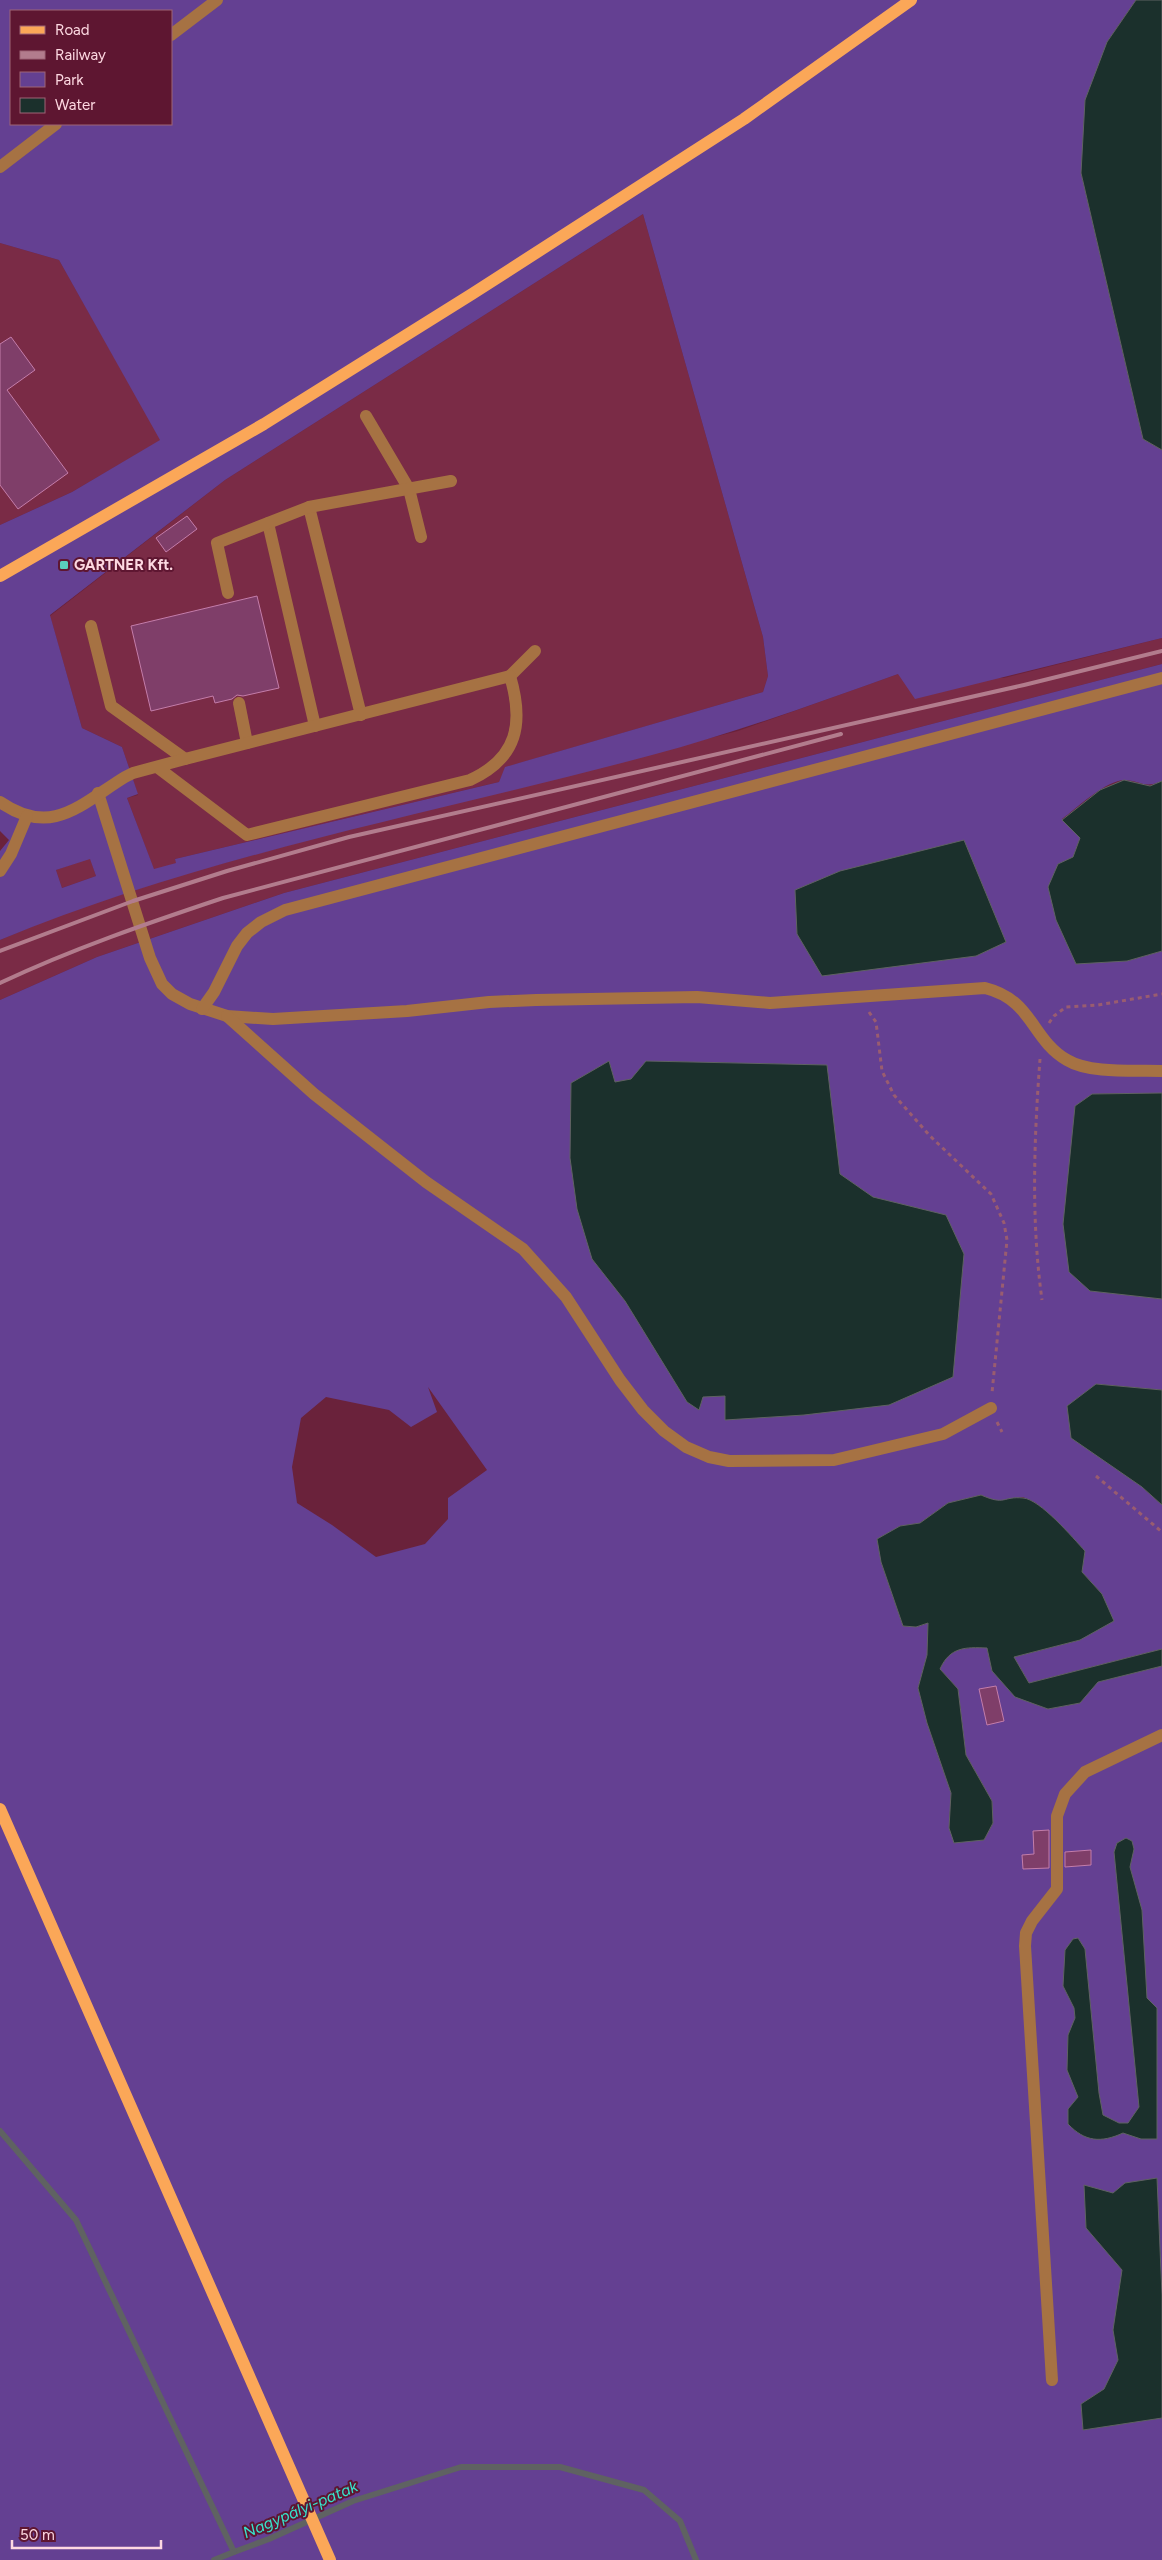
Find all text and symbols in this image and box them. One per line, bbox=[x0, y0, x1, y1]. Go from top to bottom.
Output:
legend bbox=[10, 10, 172, 125]
text: Road bbox=[55, 21, 90, 39]
text: Railway bbox=[55, 46, 106, 64]
text: Park bbox=[55, 71, 84, 89]
text: Water bbox=[55, 96, 95, 114]
place label: GARTNER Kft. bbox=[74, 556, 173, 574]
marker: GARTNER Kft. bbox=[58, 559, 70, 571]
water label: Nagypályi-patak bbox=[240, 2476, 362, 2542]
scale bar bbox=[12, 2518, 161, 2550]
text: 50 m bbox=[20, 2526, 55, 2544]

